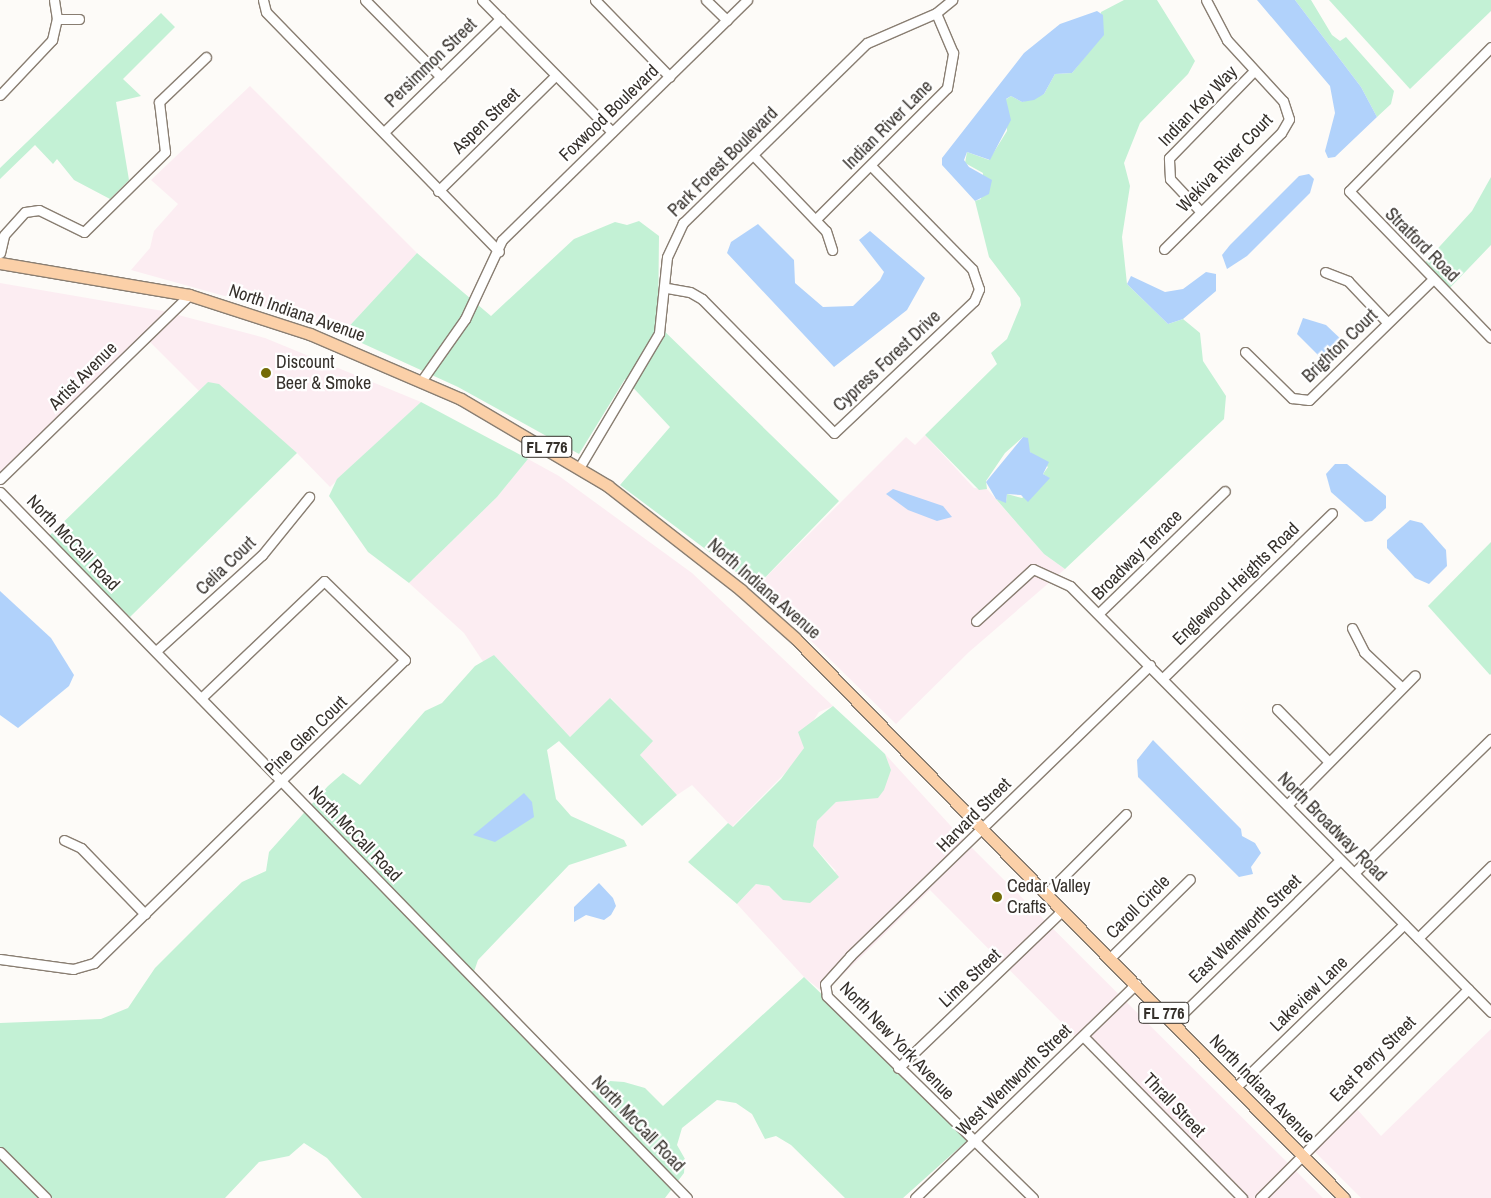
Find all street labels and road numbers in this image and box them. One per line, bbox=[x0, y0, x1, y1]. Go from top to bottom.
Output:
street label: Persimmon Street bbox=[381, 14, 481, 112]
street label: Foxwood Boulevard bbox=[555, 60, 663, 166]
street label: Indian Key Way bbox=[1154, 61, 1242, 151]
street label: Indian River Lane bbox=[839, 76, 937, 174]
street label: Aspen Street bbox=[448, 84, 524, 158]
street label: Park Forest Boulevard bbox=[664, 103, 782, 221]
street label: Wekiva River Court bbox=[1173, 109, 1277, 217]
street label: Stratford Road bbox=[1380, 203, 1464, 287]
street label: North Indiana Avenue bbox=[226, 279, 368, 347]
street label: Brighton Court bbox=[1298, 305, 1382, 387]
street label: Cypress Forest Drive bbox=[829, 306, 945, 416]
street label: Artist Avenue bbox=[44, 337, 122, 415]
road number: FL 776 bbox=[521, 434, 573, 461]
street label: North McCall Road bbox=[22, 491, 124, 595]
street label: Broadway Terrace bbox=[1087, 505, 1187, 605]
street label: Englewood Heights Road bbox=[1168, 518, 1304, 650]
street label: Celia Court bbox=[192, 532, 260, 600]
street label: North Indiana Avenue bbox=[703, 534, 825, 644]
street label: Pine Glen Court bbox=[260, 691, 352, 781]
street label: North Broadway Road bbox=[1273, 768, 1391, 886]
street label: Harvard Street bbox=[932, 773, 1016, 857]
street label: North McCall Road bbox=[304, 782, 406, 886]
street label: East Wentworth Street bbox=[1184, 870, 1306, 988]
street label: Caroll Circle bbox=[1102, 871, 1174, 943]
street label: Lime Street bbox=[935, 944, 1005, 1012]
street label: Lakeview Lane bbox=[1266, 952, 1352, 1036]
street label: North New York Avenue bbox=[835, 977, 959, 1105]
road number: FL 776 bbox=[1138, 1000, 1190, 1026]
street label: East Perry Street bbox=[1326, 1012, 1420, 1106]
street label: West Wentworth Street bbox=[952, 1020, 1076, 1140]
street label: North Indiana Avenue bbox=[1204, 1030, 1320, 1148]
street label: Thrall Street bbox=[1138, 1069, 1210, 1141]
street label: North McCall Road bbox=[587, 1072, 689, 1176]

